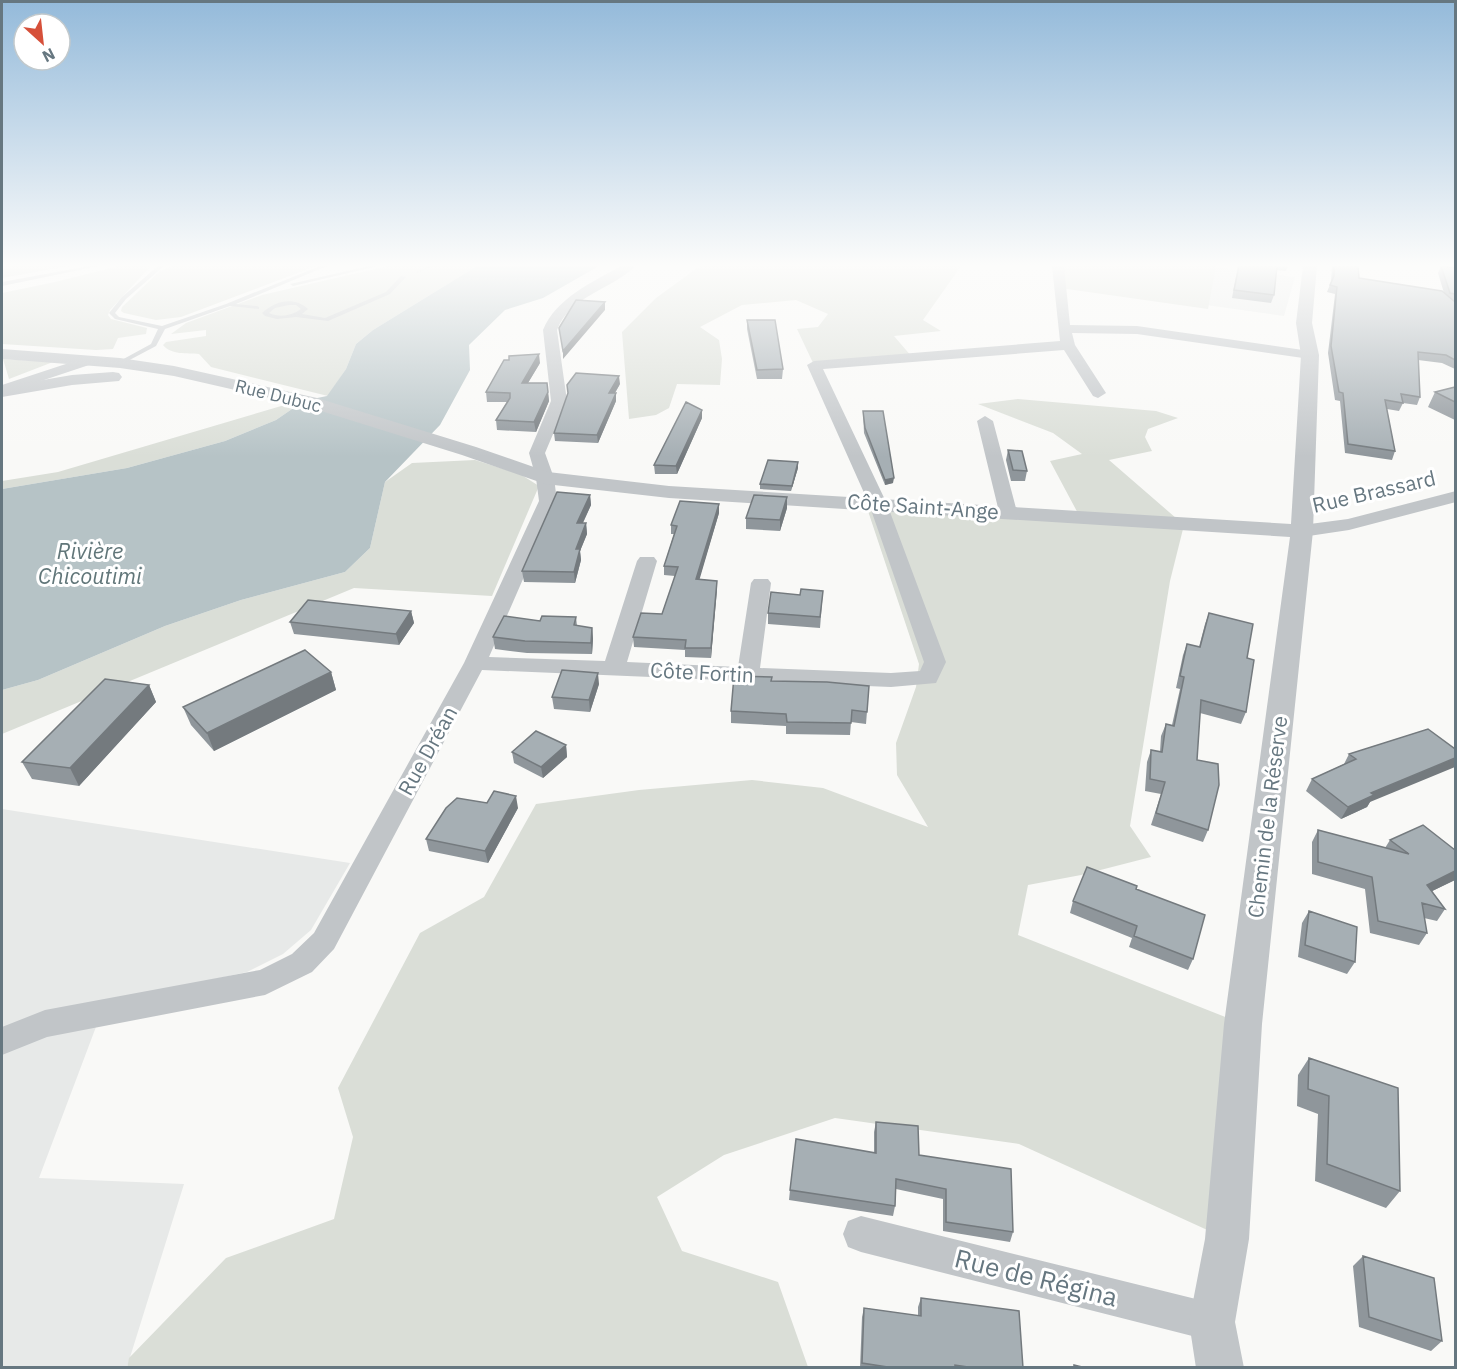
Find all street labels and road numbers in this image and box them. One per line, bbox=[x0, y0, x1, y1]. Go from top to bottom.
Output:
street label: Rue Dubuc bbox=[233, 374, 324, 417]
street label: Rue Brassard bbox=[1309, 463, 1438, 519]
street label: Côte Saint-Ange bbox=[846, 487, 1000, 525]
street label: Côte Fortin bbox=[649, 655, 755, 689]
street label: Rue Dréan bbox=[391, 701, 463, 800]
street label: Chemin de la Réserve bbox=[1241, 714, 1293, 920]
street label: Rue de Régina bbox=[951, 1240, 1121, 1314]

